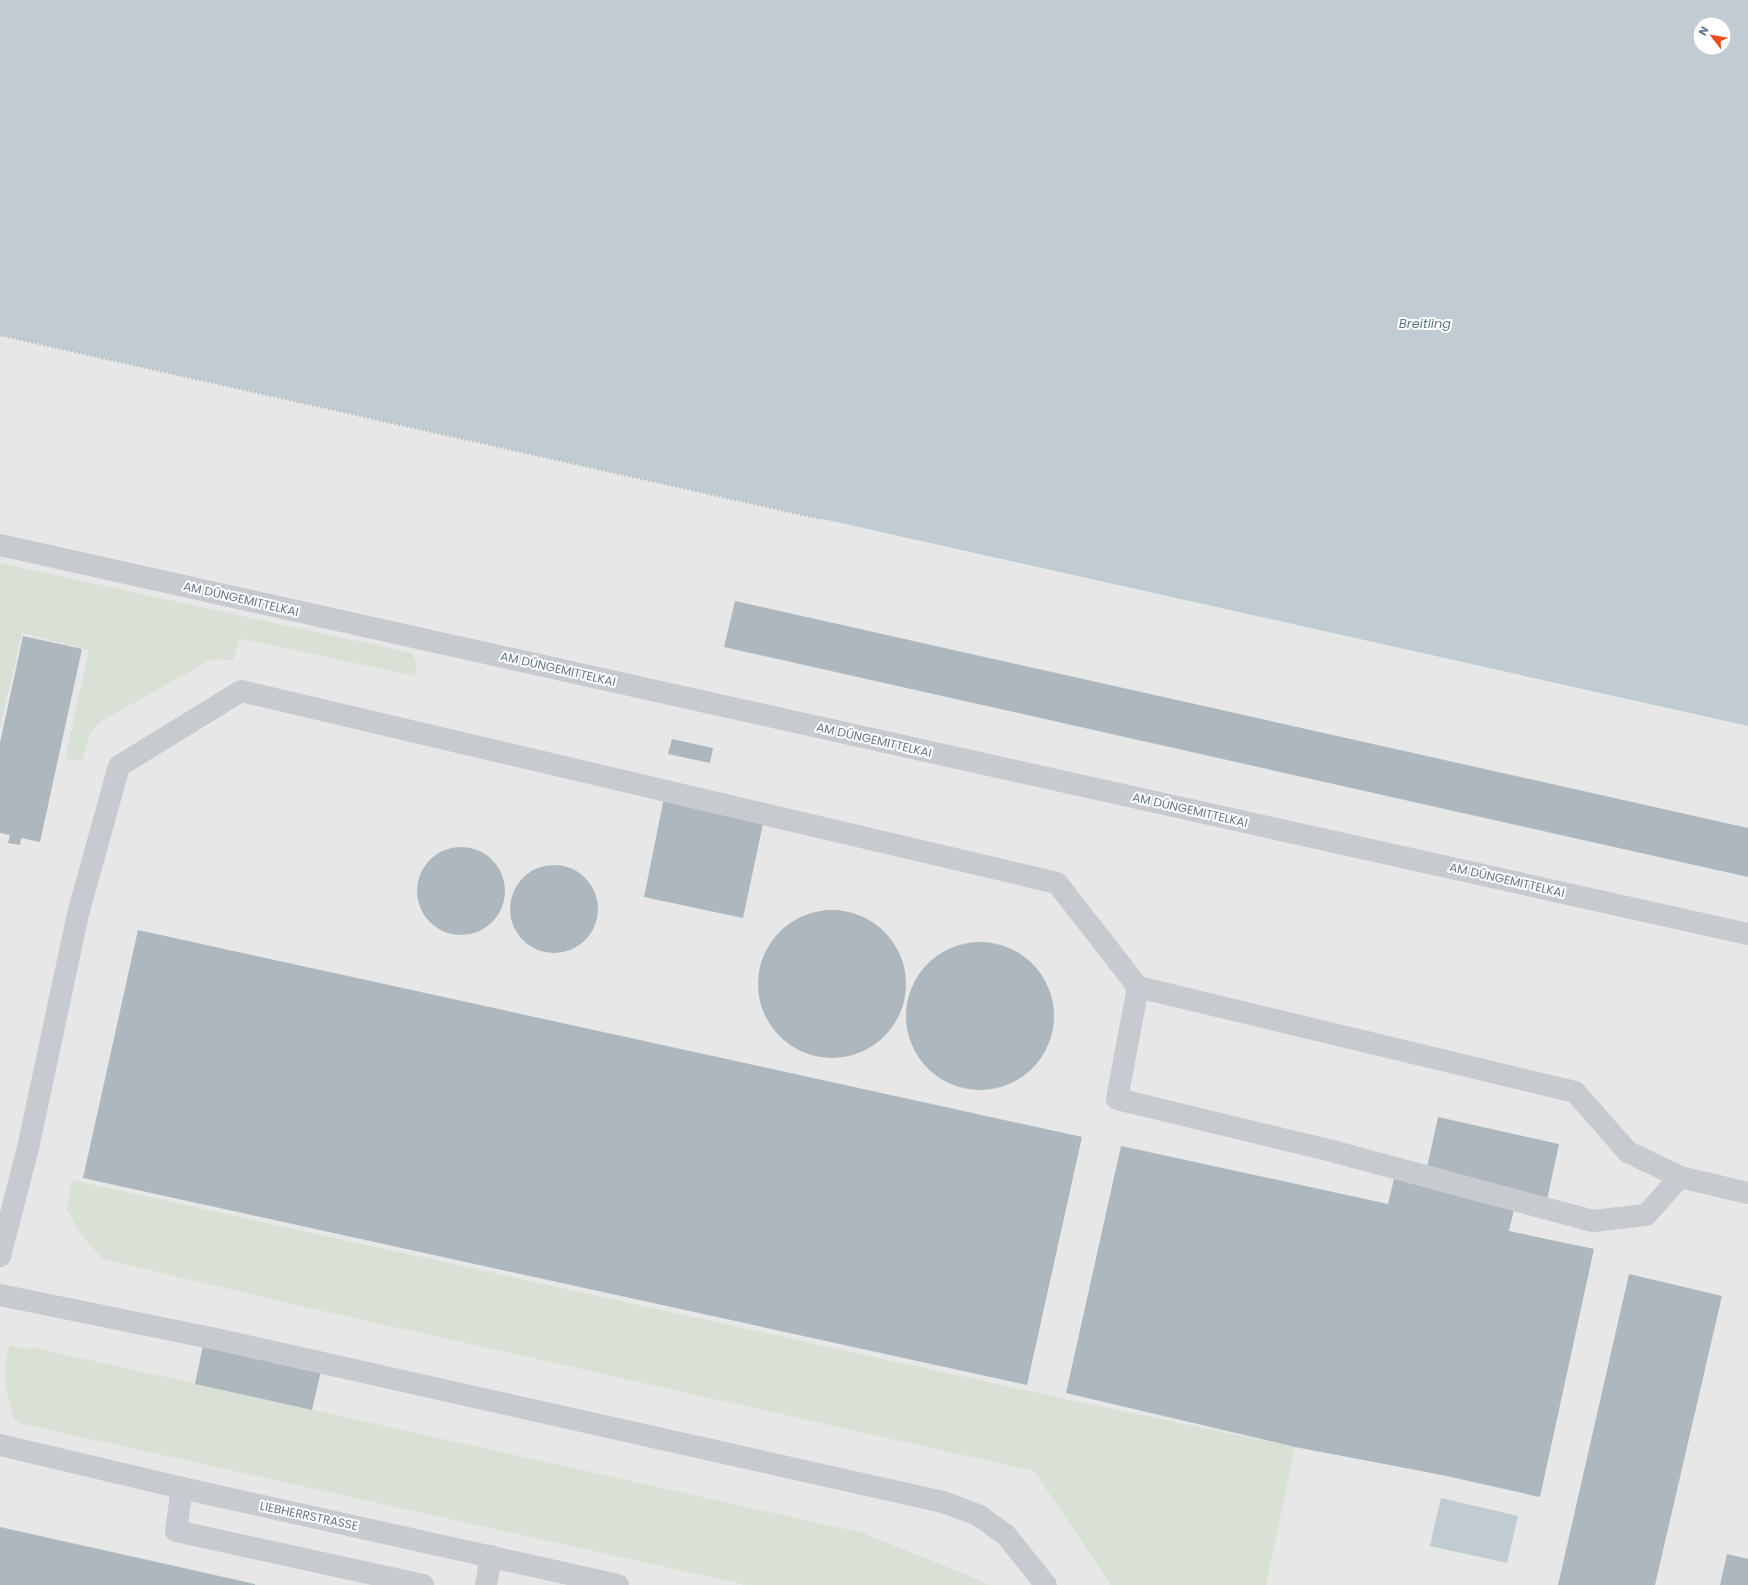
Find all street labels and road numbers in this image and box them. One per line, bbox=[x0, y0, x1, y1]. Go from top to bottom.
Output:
street label: AM DÜNGEMITTELKAI bbox=[182, 577, 301, 620]
street label: AM DÜNGEMITTELKAI bbox=[499, 647, 618, 690]
street label: AM DÜNGEMITTELKAI bbox=[815, 718, 934, 761]
street label: AM DÜNGEMITTELKAI bbox=[1131, 788, 1250, 831]
street label: AM DÜNGEMITTELKAI bbox=[1448, 858, 1567, 901]
street label: LIEBHERRSTRASSE bbox=[258, 1497, 360, 1534]

